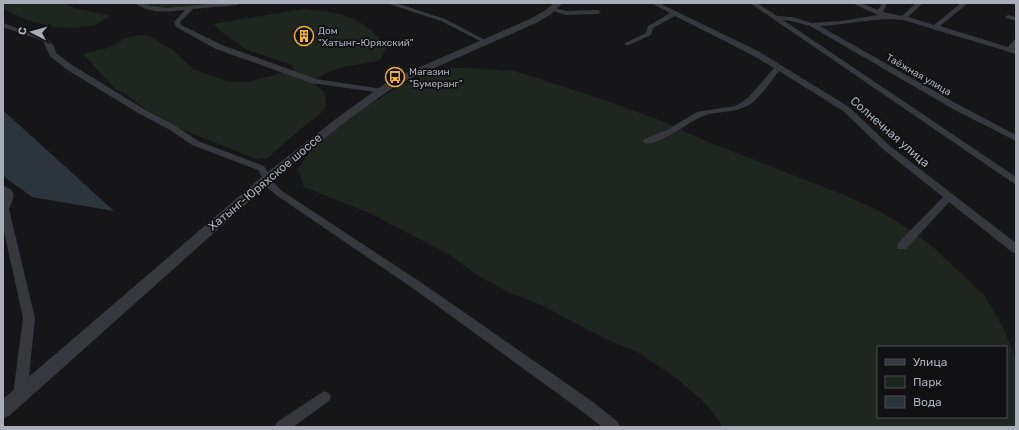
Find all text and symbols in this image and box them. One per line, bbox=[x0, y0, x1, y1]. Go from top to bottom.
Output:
north arrow bbox=[12, 12, 52, 52]
building icon: Дом "Хатынг-Юряхский" bbox=[293, 25, 315, 47]
place label: Дом "Хатынг-Юряхский" bbox=[318, 25, 414, 49]
text: С bbox=[16, 26, 29, 36]
street label: Таёжная улица bbox=[884, 51, 953, 98]
bus stop icon: Магазин "Бумеранг" bbox=[384, 66, 406, 88]
place label: Магазин "Бумеранг" bbox=[409, 66, 463, 90]
street label: Солнечная улица bbox=[848, 94, 932, 170]
street label: Хатынг-Юряхское шоссе bbox=[205, 130, 325, 234]
legend bbox=[877, 346, 1007, 418]
text: Улица bbox=[913, 355, 947, 369]
text: Парк bbox=[913, 375, 942, 389]
text: Вода bbox=[913, 395, 942, 409]

